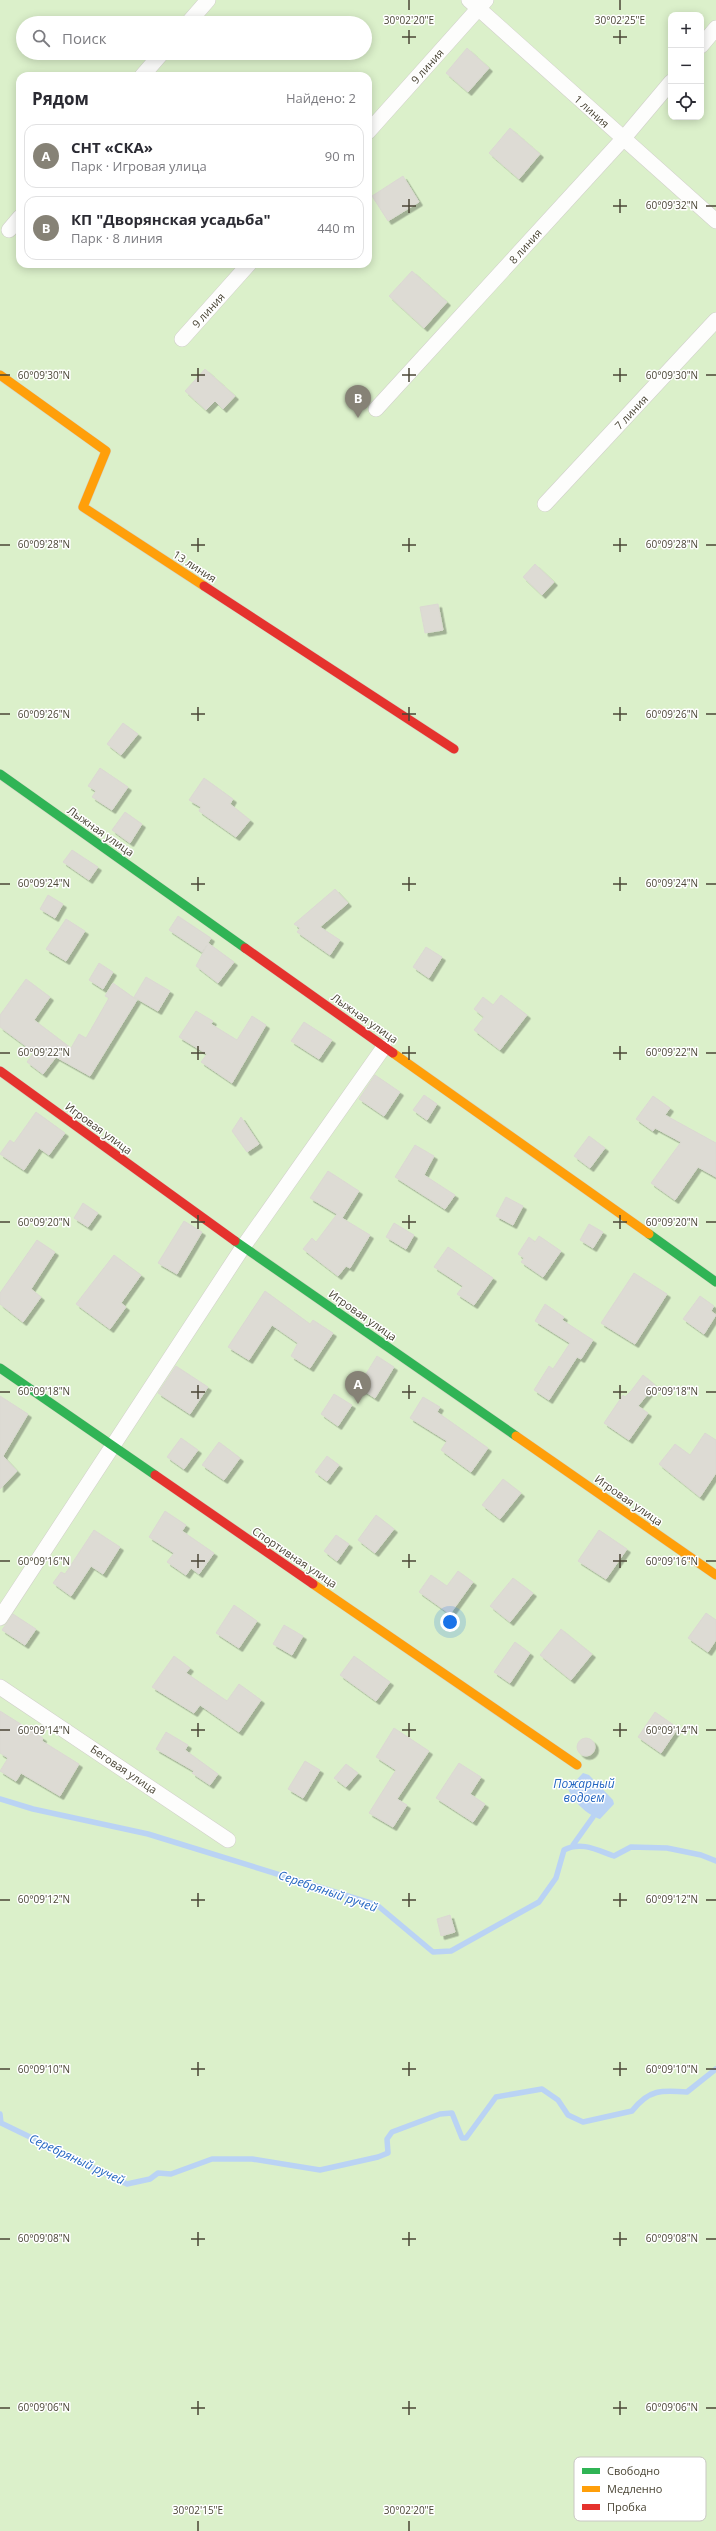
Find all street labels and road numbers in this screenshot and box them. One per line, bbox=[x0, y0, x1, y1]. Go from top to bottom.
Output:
street label: 9 линия bbox=[407, 45, 447, 87]
street label: 1 линия bbox=[571, 91, 613, 131]
street label: 8 линия bbox=[505, 225, 545, 267]
street label: 9 линия bbox=[188, 289, 228, 331]
street label: 7 линия bbox=[611, 391, 651, 433]
street label: 13 линия bbox=[170, 546, 220, 586]
street label: Лыжная улица bbox=[65, 802, 137, 860]
street label: Лыжная улица bbox=[329, 989, 401, 1047]
street label: Игровая улица bbox=[62, 1099, 136, 1157]
street label: Игровая улица bbox=[326, 1286, 400, 1344]
street label: Игровая улица bbox=[592, 1471, 666, 1529]
street label: Спортивная улица bbox=[250, 1523, 340, 1591]
street label: Беговая улица bbox=[88, 1741, 160, 1797]

